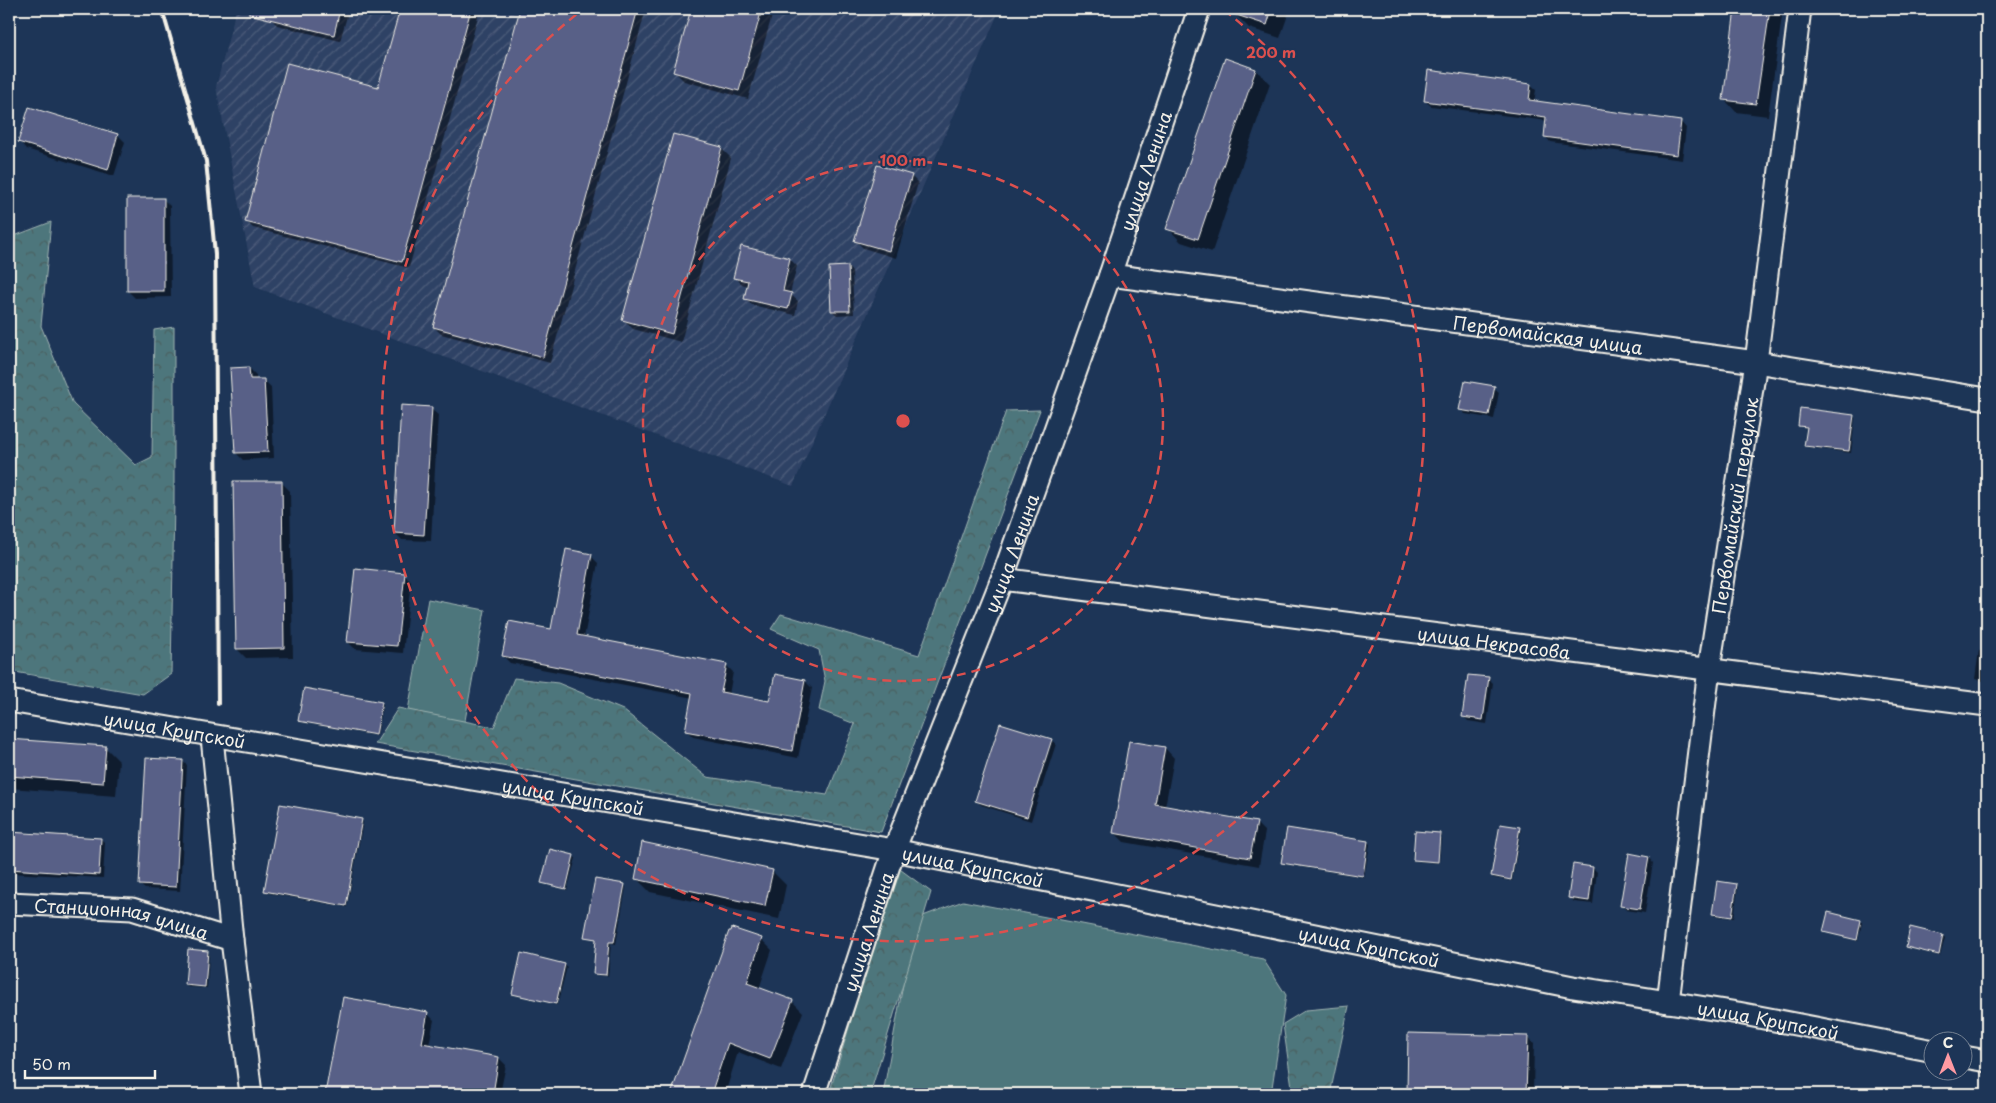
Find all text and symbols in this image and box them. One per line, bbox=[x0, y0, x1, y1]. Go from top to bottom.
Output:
text: 200 m bbox=[1246, 40, 1296, 63]
street label: улица Ленина bbox=[1112, 107, 1178, 234]
text: 100 m bbox=[880, 148, 926, 171]
street label: Первомайская улица bbox=[1452, 308, 1645, 360]
street label: Первомайский переулок bbox=[1704, 395, 1764, 616]
centre of rings bbox=[894, 412, 912, 430]
street label: улица Ленина bbox=[977, 489, 1045, 617]
street label: улица Некрасова bbox=[1416, 619, 1573, 665]
street label: улица Крупской bbox=[102, 704, 248, 754]
street label: улица Крупской bbox=[500, 771, 646, 821]
street label: улица Крупской bbox=[900, 839, 1046, 893]
street label: улица Ленина bbox=[835, 867, 900, 995]
street label: Станционная улица bbox=[33, 891, 213, 946]
street label: улица Крупской bbox=[1296, 918, 1442, 973]
street label: улица Крупской bbox=[1696, 993, 1841, 1046]
north arrow bbox=[1924, 1030, 1974, 1080]
text: С bbox=[1943, 1032, 1953, 1053]
scale bar bbox=[25, 1048, 155, 1080]
text: 50 m bbox=[32, 1052, 71, 1075]

